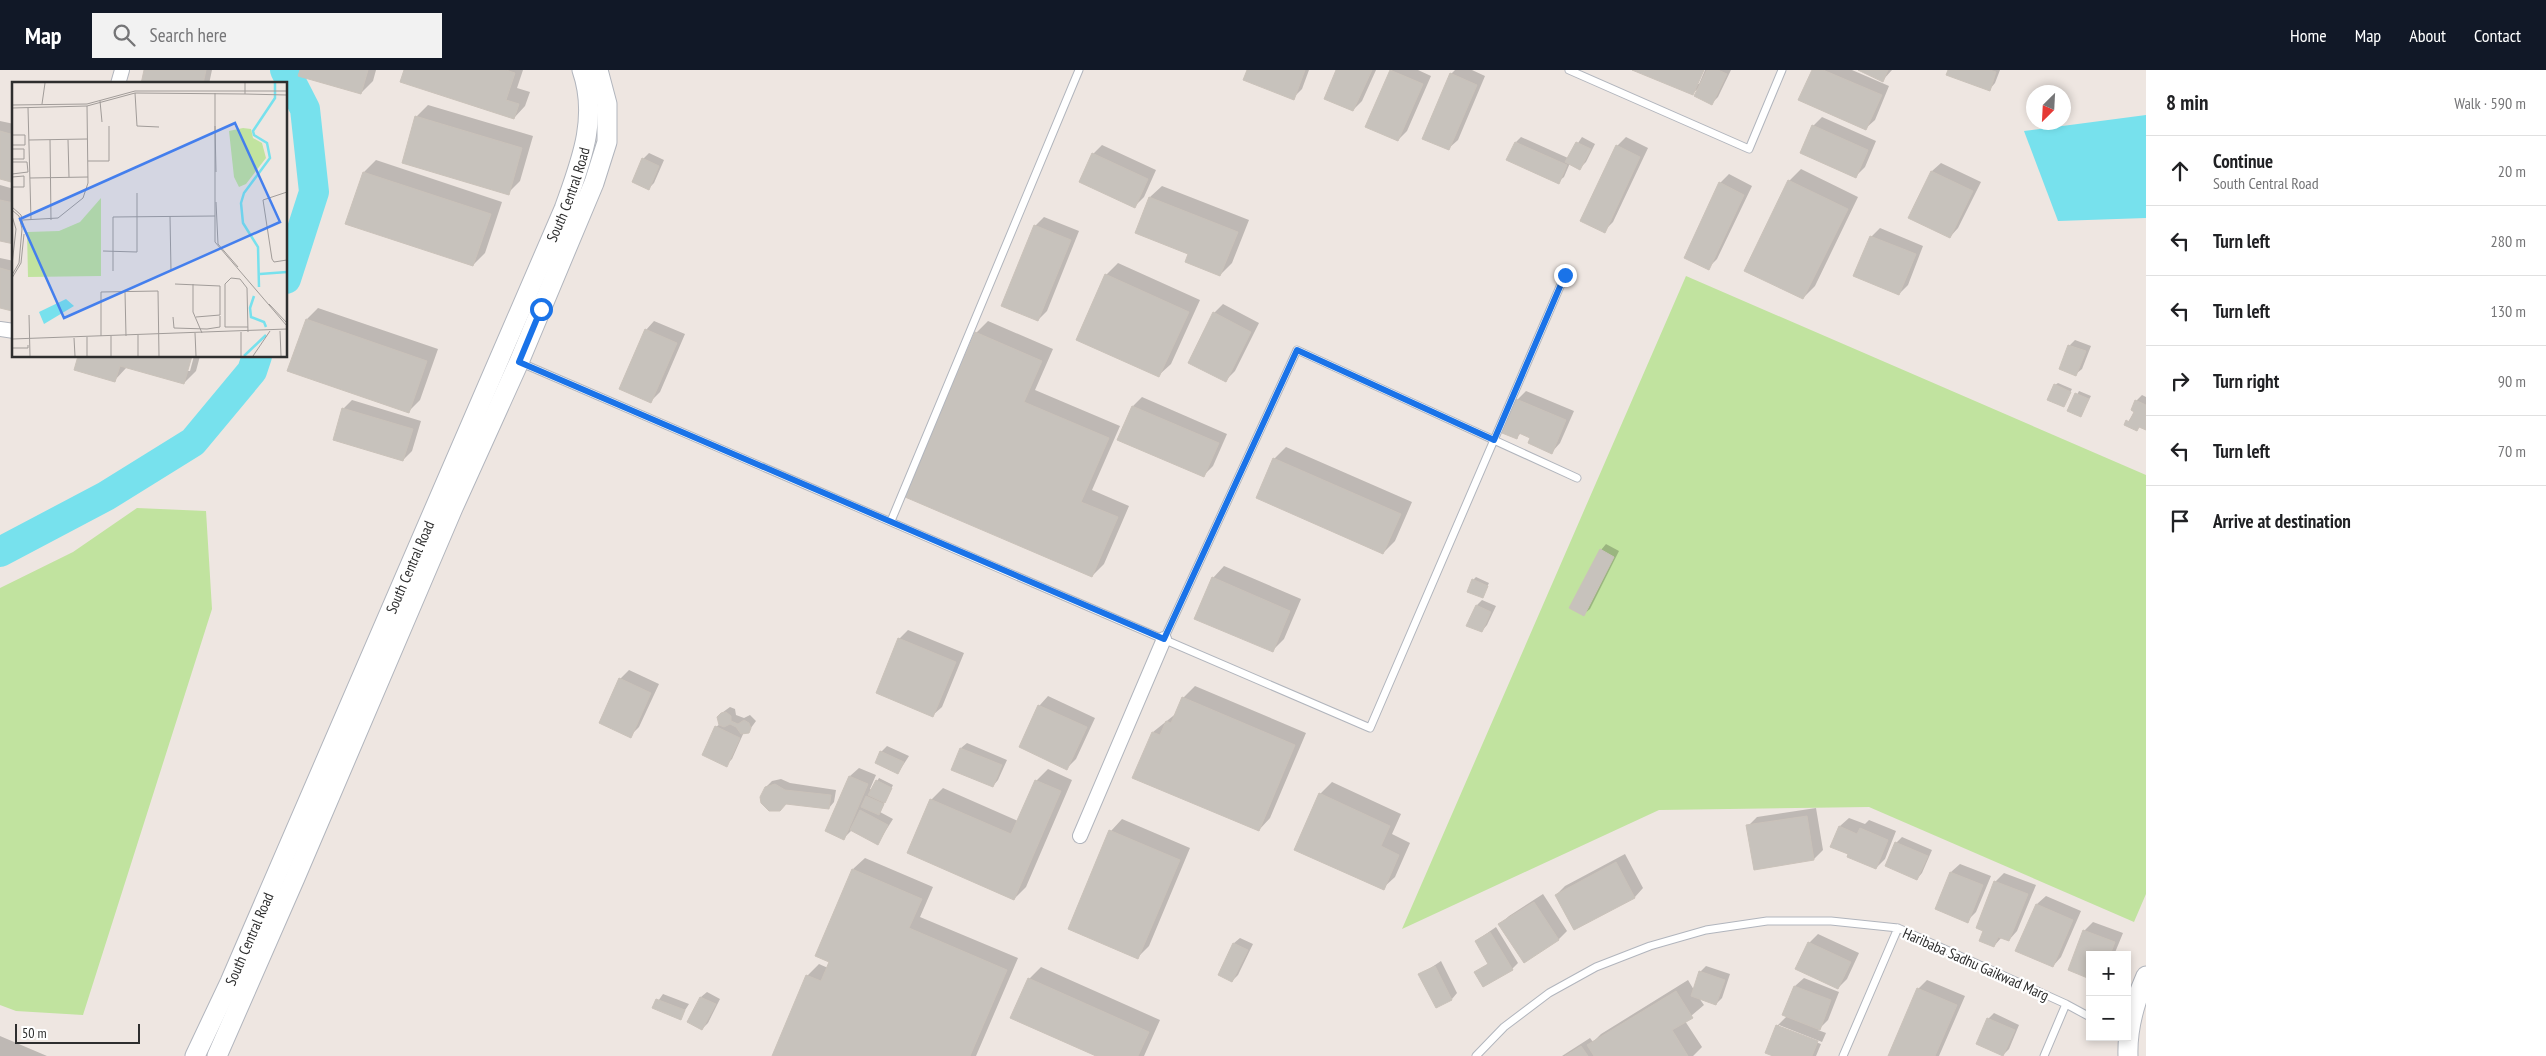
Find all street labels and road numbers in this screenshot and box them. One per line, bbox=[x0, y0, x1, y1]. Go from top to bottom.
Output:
street label: South Central Road bbox=[542, 145, 593, 244]
street label: South Central Road bbox=[381, 518, 438, 616]
street label: South Central Road bbox=[220, 889, 277, 988]
street label: Haribaba Sadhu Gaikwad Marg bbox=[1900, 923, 2052, 1005]

